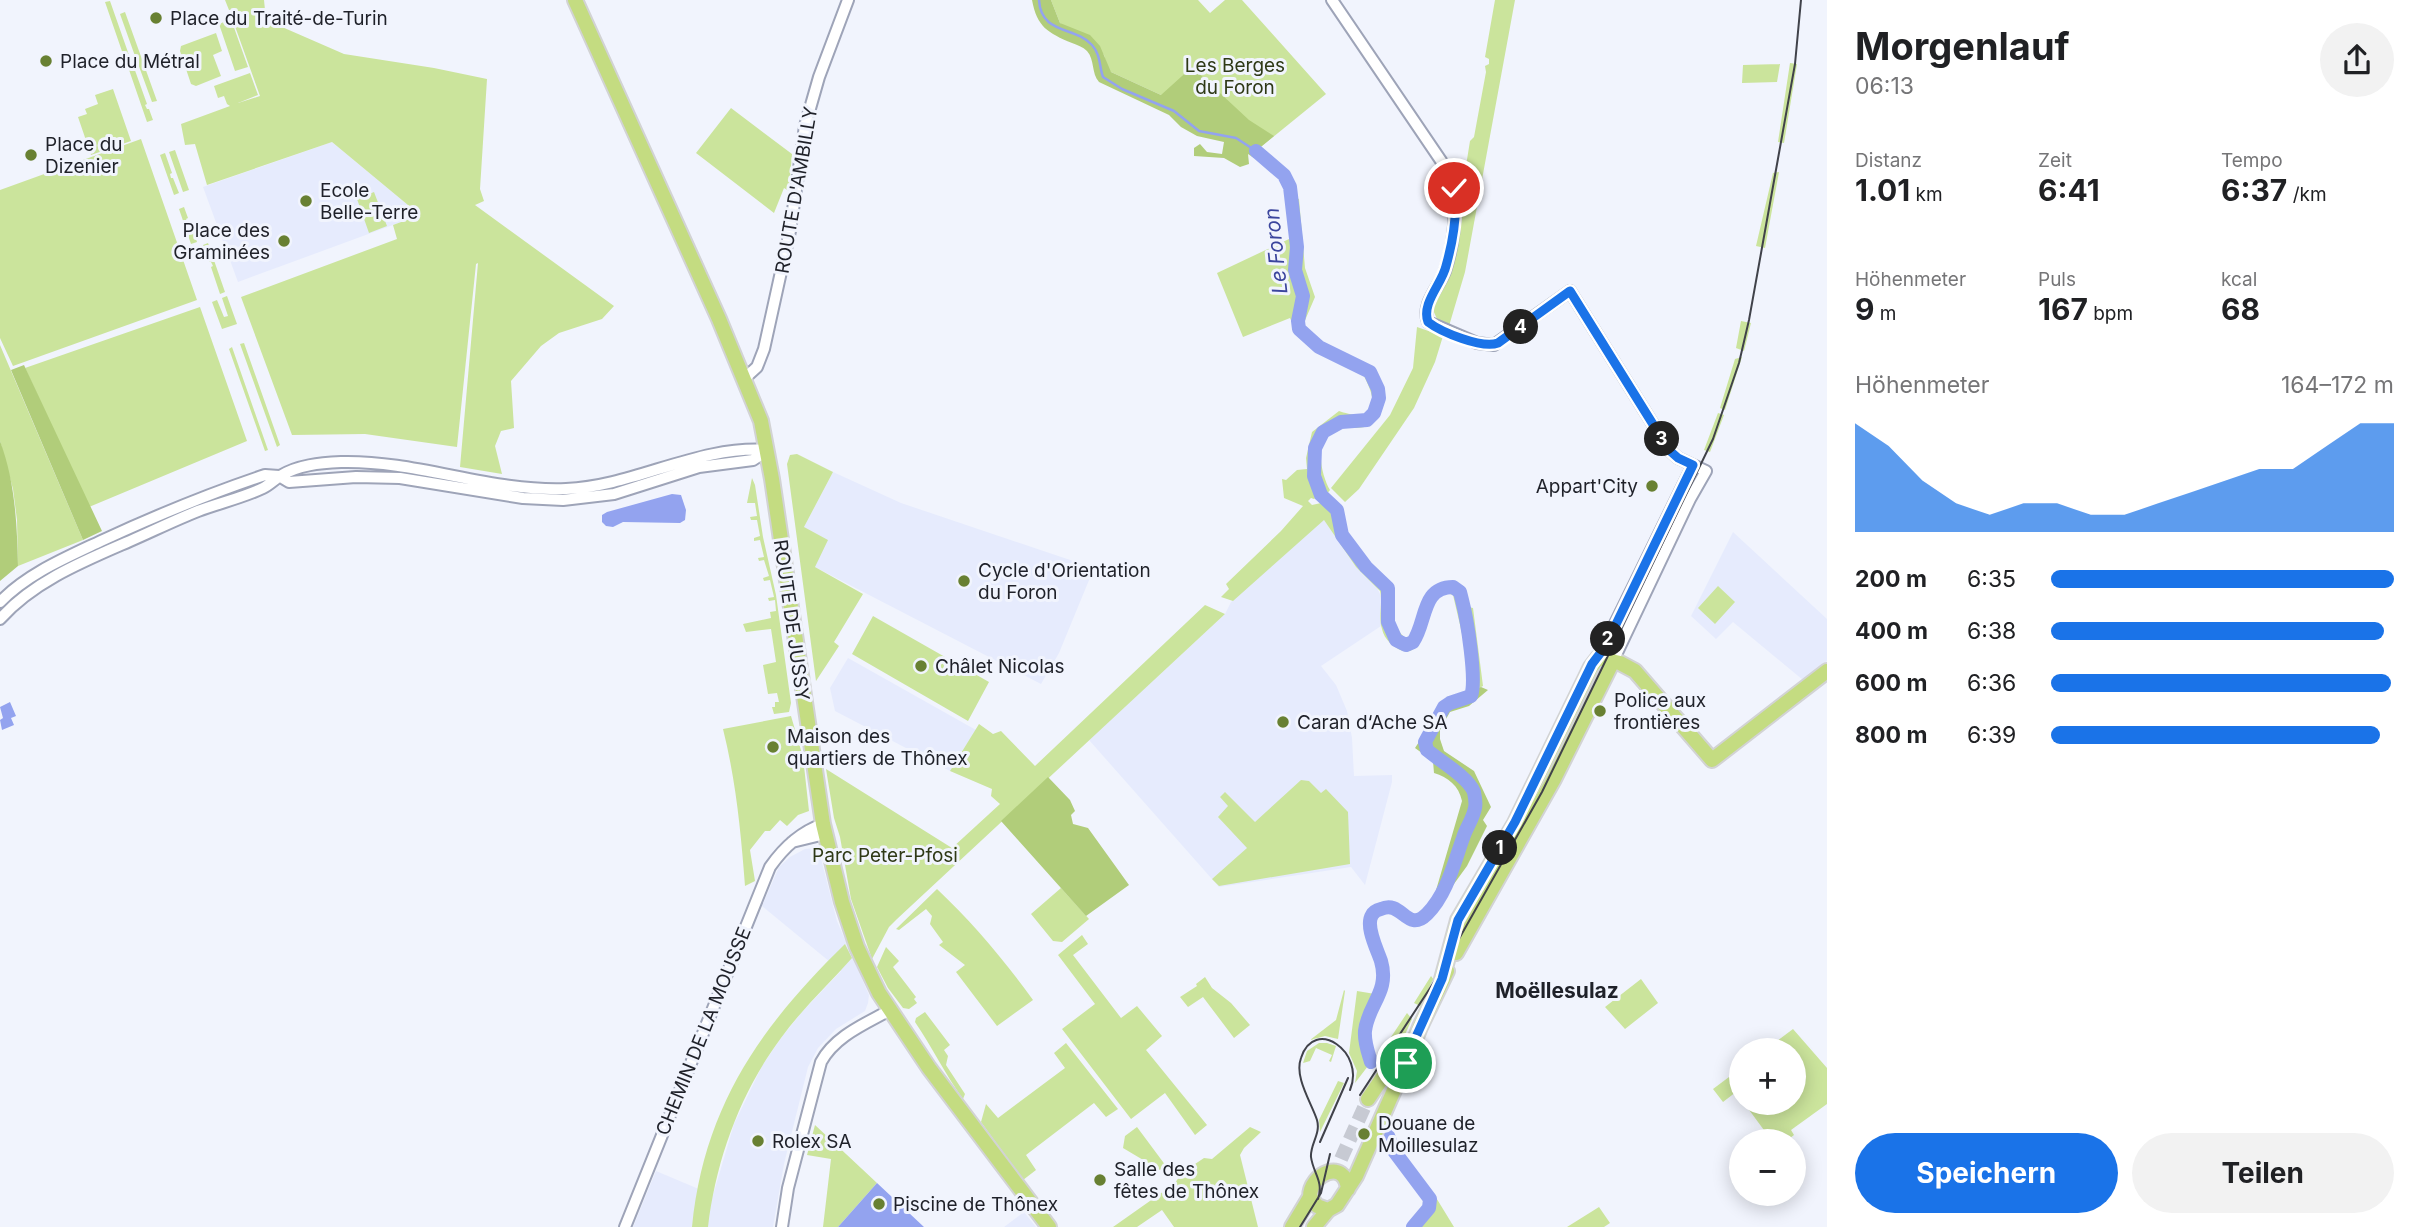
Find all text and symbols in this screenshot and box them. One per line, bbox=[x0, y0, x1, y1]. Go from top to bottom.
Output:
place label: Place du Traité-de-Turin bbox=[170, 7, 388, 30]
marker: Place du Traité-de-Turin bbox=[148, 10, 164, 26]
text: Morgenlauf bbox=[1855, 23, 2070, 69]
button: share bbox=[2320, 23, 2394, 97]
place label: Place du Métral bbox=[60, 50, 200, 73]
marker: Place du Métral bbox=[38, 53, 54, 69]
park label: Les Berges du Foron bbox=[1185, 54, 1285, 99]
text: 06:13 bbox=[1855, 72, 1914, 100]
street label: ROUTE D'AMBILLY bbox=[770, 105, 823, 275]
place label: Place du Dizenier bbox=[45, 133, 123, 178]
marker: Place du Dizenier bbox=[23, 147, 39, 163]
text: Distanz bbox=[1855, 149, 1922, 172]
text: Zeit bbox=[2038, 149, 2072, 172]
text: Tempo bbox=[2221, 149, 2283, 172]
pin bbox=[1424, 158, 1484, 218]
icon: check bbox=[1435, 169, 1473, 207]
text: 1.01 bbox=[1855, 172, 1910, 208]
text: 6:41 bbox=[2038, 172, 2100, 208]
text: 6:37 bbox=[2221, 172, 2287, 208]
place label: Ecole Belle-Terre bbox=[320, 179, 418, 224]
text: km bbox=[1910, 183, 1943, 206]
text: /km bbox=[2287, 183, 2327, 206]
marker: Ecole Belle-Terre bbox=[298, 193, 314, 209]
water label: Le Foron bbox=[1259, 207, 1292, 295]
place label: Place des Graminées bbox=[173, 219, 270, 264]
marker: Place des Graminées bbox=[276, 233, 292, 249]
text: Höhenmeter bbox=[1855, 268, 1966, 291]
text: Puls bbox=[2038, 268, 2076, 291]
text: kcal bbox=[2221, 268, 2257, 291]
text: 9 bbox=[1855, 291, 1874, 327]
text: 167 bbox=[2038, 291, 2088, 327]
text: 68 bbox=[2221, 291, 2260, 327]
text: m bbox=[1874, 302, 1896, 325]
text: bpm bbox=[2088, 302, 2133, 325]
pin: 4 bbox=[1504, 310, 1538, 344]
text: 4 bbox=[1514, 315, 1527, 338]
text: Höhenmeter bbox=[1855, 371, 1989, 399]
text: 164–172 m bbox=[2281, 371, 2394, 399]
pin: 3 bbox=[1644, 422, 1680, 457]
text: 3 bbox=[1655, 427, 1668, 450]
place label: Appart'City bbox=[1536, 475, 1638, 498]
marker: Appart'City bbox=[1644, 478, 1660, 494]
street label: ROUTE DE JUSSY bbox=[769, 538, 814, 702]
place label: Cycle d'Orientation du Foron bbox=[978, 559, 1151, 604]
text: 200 m bbox=[1855, 565, 1927, 593]
text: 6:35 bbox=[1967, 565, 2016, 593]
marker: Cycle d'Orientation du Foron bbox=[956, 573, 972, 589]
text: 400 m bbox=[1855, 617, 1928, 645]
text: 6:38 bbox=[1967, 617, 2016, 645]
pin: 2 bbox=[1590, 622, 1626, 656]
text: 2 bbox=[1602, 627, 1613, 650]
place label: Châlet Nicolas bbox=[935, 655, 1064, 678]
marker: Châlet Nicolas bbox=[913, 658, 929, 674]
text: 600 m bbox=[1855, 669, 1927, 697]
text: 6:36 bbox=[1967, 669, 2016, 697]
place label: Police aux frontières bbox=[1614, 689, 1706, 734]
marker: Police aux frontières bbox=[1592, 703, 1608, 719]
place label: Caran d‘Ache SA bbox=[1297, 711, 1448, 734]
marker: Caran d‘Ache SA bbox=[1275, 714, 1291, 730]
text: 800 m bbox=[1855, 721, 1927, 749]
text: 6:39 bbox=[1967, 721, 2016, 749]
place label: Maison des quartiers de Thônex bbox=[787, 725, 968, 770]
marker: Maison des quartiers de Thônex bbox=[765, 739, 781, 755]
pin: 1 bbox=[1482, 830, 1518, 866]
text: 1 bbox=[1495, 836, 1504, 859]
park label: Parc Peter-Pfosi bbox=[812, 844, 958, 867]
street label: CHEMIN DE LA MOUSSE bbox=[651, 924, 756, 1139]
district label: Moëllesulaz bbox=[1495, 978, 1619, 1003]
pin bbox=[1376, 1033, 1436, 1093]
map controls bbox=[1729, 1038, 1806, 1206]
button: + bbox=[1729, 1038, 1806, 1115]
icon: arrive bbox=[1387, 1044, 1425, 1082]
place label: Douane de Moillesulaz bbox=[1378, 1112, 1478, 1157]
marker: Douane de Moillesulaz bbox=[1356, 1126, 1372, 1142]
button: − bbox=[1729, 1129, 1806, 1206]
place label: Rolex SA bbox=[772, 1130, 852, 1153]
marker: Rolex SA bbox=[750, 1133, 766, 1149]
button: Speichern bbox=[1855, 1133, 2118, 1213]
button: Teilen bbox=[2132, 1133, 2394, 1213]
place label: Salle des fêtes de Thônex bbox=[1114, 1158, 1259, 1203]
marker: Salle des fêtes de Thônex bbox=[1092, 1172, 1108, 1188]
place label: Piscine de Thônex bbox=[893, 1193, 1058, 1216]
marker: Piscine de Thônex bbox=[871, 1196, 887, 1212]

